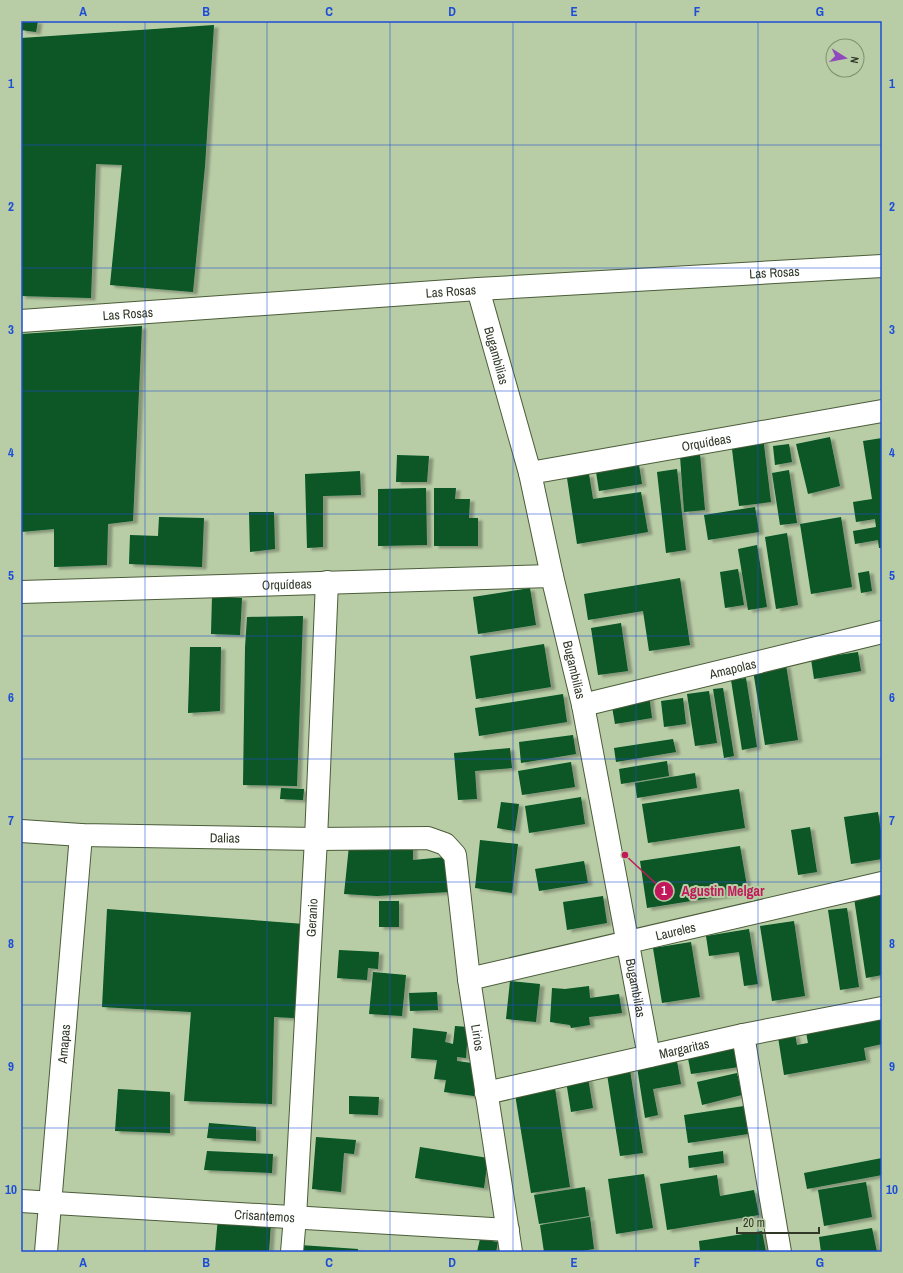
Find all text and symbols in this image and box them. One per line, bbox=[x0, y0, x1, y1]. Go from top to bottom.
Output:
text: A bbox=[79, 3, 87, 20]
text: B bbox=[202, 3, 210, 20]
text: C bbox=[325, 3, 333, 20]
text: D bbox=[448, 3, 456, 20]
text: E bbox=[570, 3, 578, 20]
text: F bbox=[694, 3, 701, 20]
text: G bbox=[816, 3, 824, 20]
north arrow bbox=[825, 38, 865, 78]
text: N bbox=[847, 55, 862, 64]
text: 1 bbox=[8, 75, 14, 92]
text: 1 bbox=[889, 75, 895, 92]
text: 2 bbox=[8, 198, 14, 215]
text: 2 bbox=[889, 198, 895, 215]
street label: Las Rosas bbox=[749, 263, 800, 283]
street label: Las Rosas bbox=[425, 281, 477, 302]
street label: Las Rosas bbox=[102, 304, 154, 324]
text: 3 bbox=[8, 321, 14, 338]
text: 3 bbox=[889, 321, 895, 338]
street label: Bugambilias bbox=[480, 325, 513, 386]
street label: Orquídeas bbox=[680, 430, 732, 455]
text: 4 bbox=[8, 444, 14, 461]
text: 4 bbox=[889, 444, 895, 461]
text: 5 bbox=[8, 567, 14, 584]
text: 5 bbox=[889, 567, 895, 584]
street label: Orquídeas bbox=[262, 575, 312, 594]
street label: Bugambilias bbox=[559, 639, 589, 701]
street label: Amapolas bbox=[707, 655, 758, 683]
text: 6 bbox=[8, 689, 14, 706]
text: 6 bbox=[889, 689, 895, 706]
text: 7 bbox=[8, 812, 14, 829]
text: 7 bbox=[889, 812, 895, 829]
street label: Dalias bbox=[210, 829, 240, 847]
callout: Agustin Melgar bbox=[654, 878, 773, 904]
text: Agustin Melgar bbox=[682, 882, 765, 900]
text: 1 bbox=[661, 883, 667, 899]
street label: Geranio bbox=[303, 898, 322, 937]
street label: Laureles bbox=[654, 919, 697, 944]
text: 8 bbox=[8, 935, 14, 952]
text: 8 bbox=[889, 935, 895, 952]
street label: Bugambilias bbox=[622, 957, 650, 1019]
street label: Lirios bbox=[467, 1023, 488, 1052]
street label: Amapas bbox=[54, 1024, 74, 1065]
street label: Margaritas bbox=[657, 1035, 711, 1063]
text: 9 bbox=[8, 1058, 14, 1075]
text: 9 bbox=[889, 1058, 895, 1075]
text: 10 bbox=[5, 1181, 17, 1198]
text: 10 bbox=[886, 1181, 898, 1198]
street label: Crisantemos bbox=[234, 1206, 295, 1226]
scale bar bbox=[737, 1209, 819, 1235]
text: 20 m bbox=[743, 1215, 765, 1231]
text: A bbox=[79, 1254, 87, 1271]
text: B bbox=[202, 1254, 210, 1271]
text: C bbox=[325, 1254, 333, 1271]
text: D bbox=[448, 1254, 456, 1271]
text: E bbox=[570, 1254, 578, 1271]
text: F bbox=[694, 1254, 701, 1271]
text: G bbox=[816, 1254, 824, 1271]

